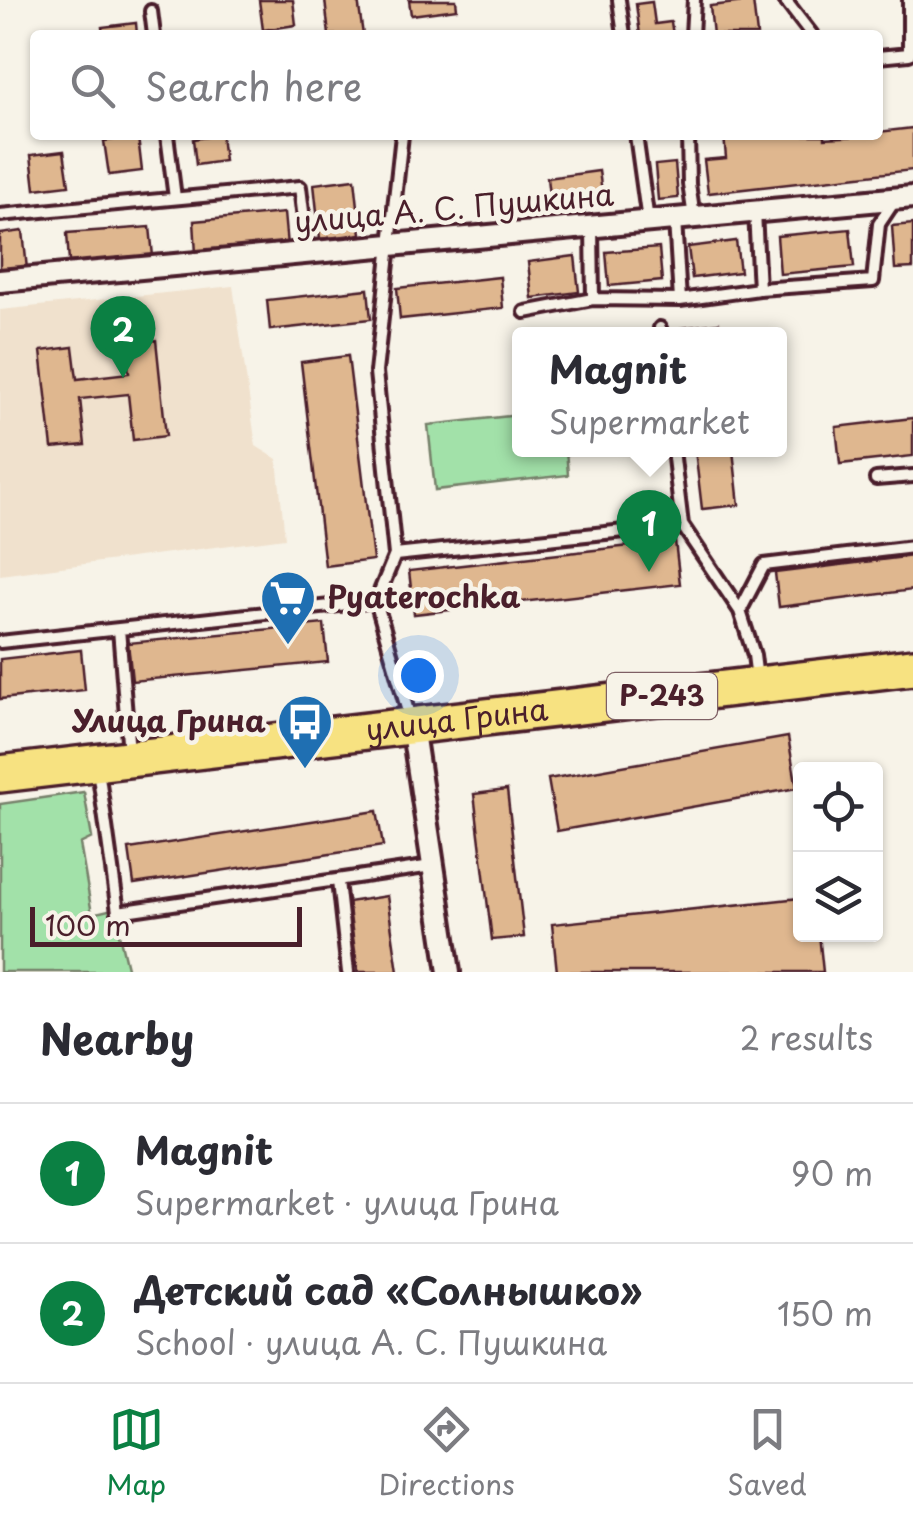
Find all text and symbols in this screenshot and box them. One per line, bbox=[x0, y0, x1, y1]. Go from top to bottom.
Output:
search box bbox=[30, 30, 883, 140]
text: Search here bbox=[145, 57, 362, 114]
icon: search bbox=[65, 58, 120, 113]
street label: улица А. С. Пушкина bbox=[292, 170, 616, 243]
pin: 2 bbox=[90, 296, 156, 378]
popup bbox=[512, 327, 787, 457]
text: Magnit bbox=[549, 340, 687, 397]
text: Supermarket bbox=[549, 397, 750, 445]
pin: 1 bbox=[616, 490, 682, 572]
supermarket icon: Pyaterochka bbox=[258, 568, 318, 647]
place label: Pyaterochka bbox=[327, 573, 521, 618]
your location bbox=[393, 650, 444, 701]
road number: Р-243 bbox=[607, 673, 717, 719]
street label: улица Грина bbox=[363, 685, 550, 751]
bus stop icon: Улица Грина bbox=[275, 692, 335, 771]
place label: Улица Грина bbox=[71, 697, 266, 742]
map controls bbox=[793, 762, 883, 942]
button: locate bbox=[793, 762, 883, 852]
button: layers bbox=[793, 852, 883, 942]
scale bar bbox=[30, 902, 302, 946]
text: 100 m bbox=[45, 903, 131, 946]
text: Nearby bbox=[40, 1006, 194, 1069]
text: 2 results bbox=[740, 1013, 873, 1061]
text: Magnit bbox=[135, 1121, 273, 1178]
text: 1 bbox=[65, 1149, 80, 1197]
text: 90 m bbox=[791, 1149, 873, 1197]
text: Supermarket · улица Грина bbox=[135, 1178, 559, 1226]
text: Детский сад «Солнышко» bbox=[135, 1261, 642, 1318]
text: 2 bbox=[61, 1289, 84, 1337]
text: 150 m bbox=[777, 1289, 873, 1337]
text: School · улица А. С. Пушкина bbox=[135, 1318, 607, 1366]
tab: Map bbox=[106, 1402, 166, 1505]
tab: Directions bbox=[379, 1402, 515, 1505]
tab: Saved bbox=[727, 1402, 807, 1505]

